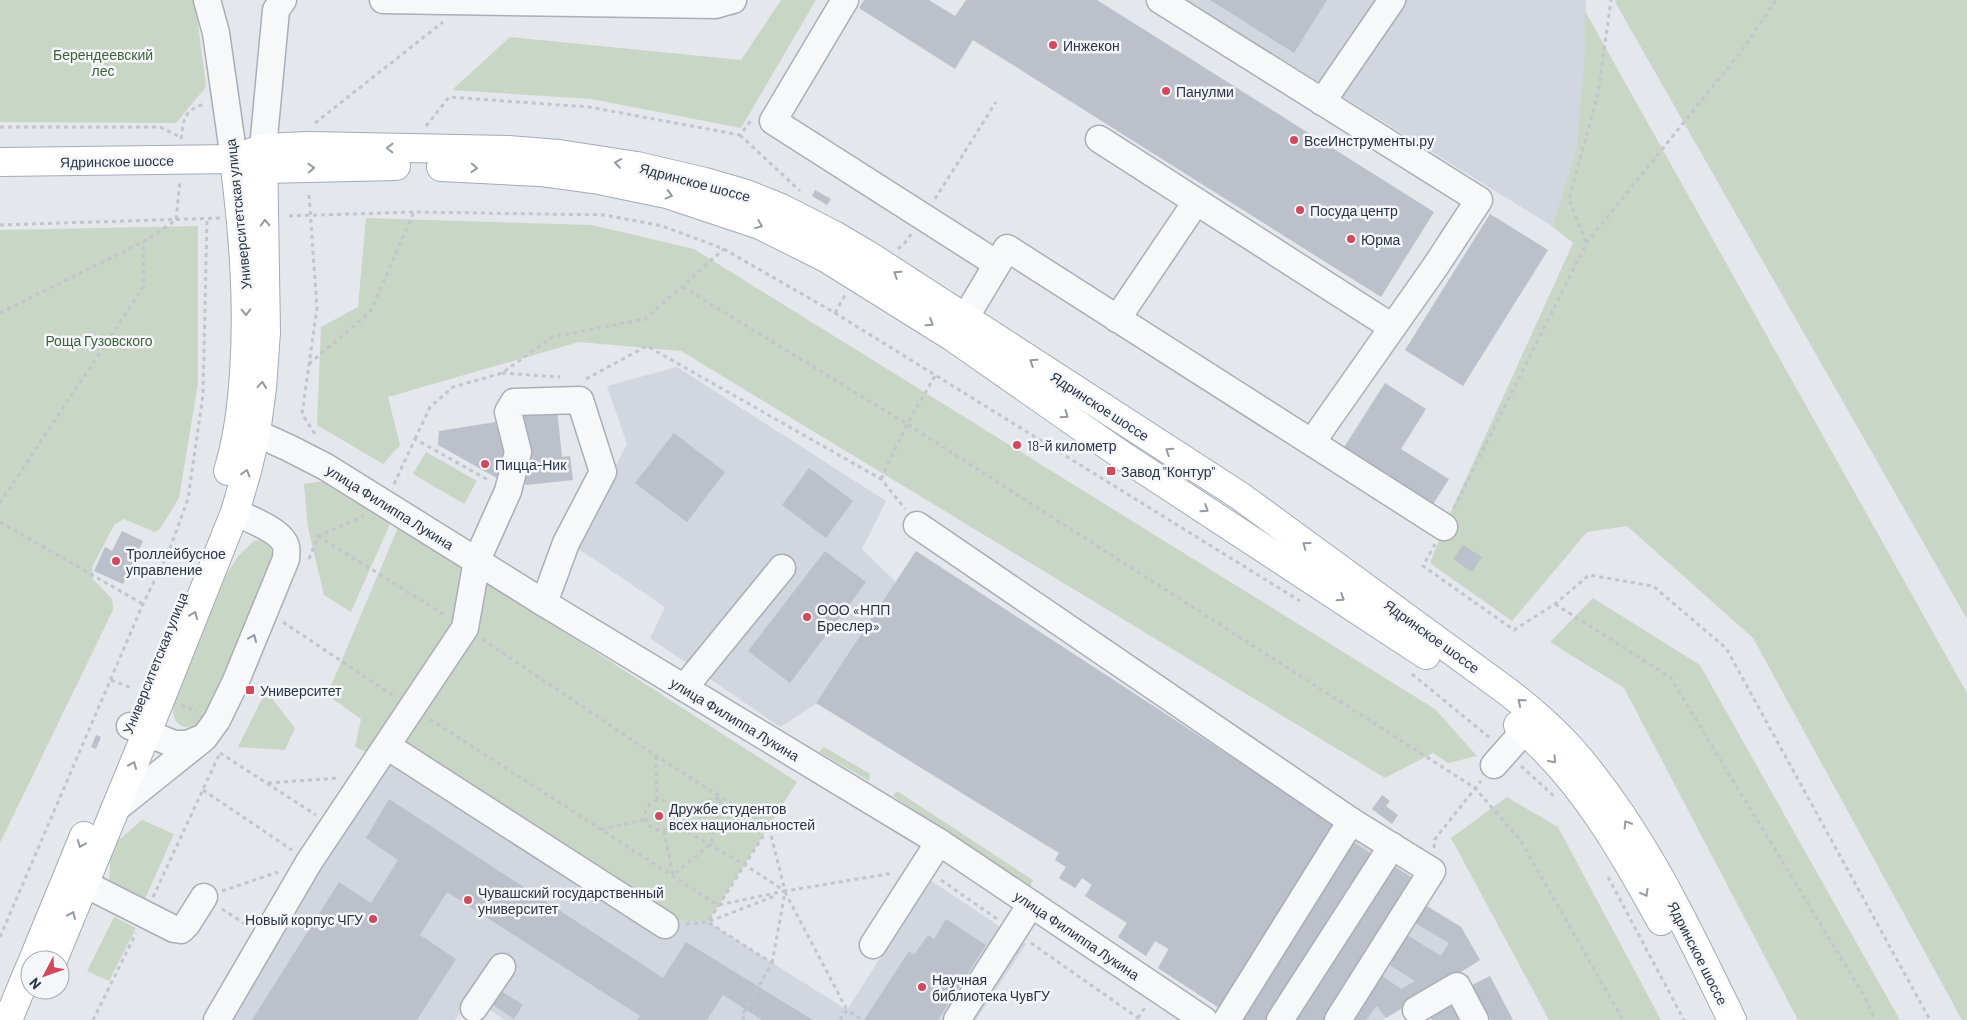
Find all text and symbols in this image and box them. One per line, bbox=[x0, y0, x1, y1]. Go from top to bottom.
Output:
place label: Инжекон bbox=[1063, 37, 1120, 54]
marker: Инжекон bbox=[1047, 39, 1059, 51]
park label: Берендеевский лес bbox=[53, 46, 153, 79]
place label: Панулми bbox=[1176, 83, 1234, 100]
marker: Панулми bbox=[1160, 85, 1172, 97]
place label: ВсеИнструменты.ру bbox=[1304, 132, 1434, 149]
marker: ВсеИнструменты.ру bbox=[1288, 134, 1300, 146]
street label: Университетская улица bbox=[222, 138, 254, 290]
one-way arrow bbox=[386, 143, 394, 153]
street label: Ядринское шоссе bbox=[60, 152, 174, 170]
one-way arrow bbox=[614, 159, 623, 169]
street label: Ядринское шоссе bbox=[638, 159, 752, 205]
one-way arrow bbox=[308, 162, 316, 173]
one-way arrow bbox=[470, 163, 478, 174]
one-way arrow bbox=[664, 190, 672, 200]
place label: Посуда центр bbox=[1310, 202, 1398, 219]
marker: Посуда центр bbox=[1294, 204, 1306, 216]
one-way arrow bbox=[259, 218, 270, 226]
one-way arrow bbox=[754, 219, 762, 229]
place label: Юрма bbox=[1361, 231, 1401, 248]
marker: Юрма bbox=[1345, 233, 1357, 245]
one-way arrow bbox=[893, 271, 903, 280]
one-way arrow bbox=[241, 309, 251, 317]
one-way arrow bbox=[925, 316, 934, 326]
park label: Роща Гузовского bbox=[45, 332, 153, 349]
one-way arrow bbox=[1029, 359, 1038, 369]
street label: Ядринское шоссе bbox=[1048, 368, 1153, 444]
one-way arrow bbox=[257, 381, 268, 389]
one-way arrow bbox=[1060, 409, 1069, 418]
place label: 18-й километр bbox=[1027, 437, 1117, 454]
marker: 18-й километр bbox=[1011, 439, 1023, 451]
one-way arrow bbox=[1166, 448, 1175, 457]
place label: Пицца-Ник bbox=[495, 456, 567, 473]
marker: Пицца-Ник bbox=[479, 458, 491, 470]
street label: улица Филиппа Лукина bbox=[323, 461, 457, 553]
place label: Завод "Контур" bbox=[1121, 463, 1216, 480]
marker: Завод "Контур" bbox=[1105, 465, 1117, 477]
one-way arrow bbox=[241, 469, 251, 477]
one-way arrow bbox=[1199, 503, 1209, 512]
one-way arrow bbox=[1302, 542, 1312, 551]
place label: Троллейбусное управление bbox=[126, 545, 226, 578]
marker: Троллейбусное управление bbox=[110, 555, 122, 567]
street label: Университетская улица bbox=[119, 589, 191, 736]
one-way arrow bbox=[1335, 592, 1345, 601]
street label: Ядринское шоссе bbox=[1381, 596, 1483, 677]
place label: ООО «НПП Бреслер» bbox=[817, 601, 890, 634]
one-way arrow bbox=[189, 611, 199, 619]
marker: ООО «НПП Бреслер» bbox=[801, 611, 813, 623]
one-way arrow bbox=[247, 634, 258, 643]
street label: улица Филиппа Лукина bbox=[667, 674, 803, 764]
place label: Университет bbox=[260, 682, 342, 699]
marker: Университет bbox=[244, 684, 256, 696]
one-way arrow bbox=[1518, 699, 1527, 708]
one-way arrow bbox=[1547, 754, 1556, 763]
one-way arrow bbox=[127, 761, 138, 770]
place label: Дружбе студентов всех национальностей bbox=[669, 800, 815, 833]
marker: Дружбе студентов всех национальностей bbox=[653, 810, 665, 822]
one-way arrow bbox=[1624, 821, 1634, 830]
one-way arrow bbox=[76, 839, 87, 848]
place label: Чувашский государственный университет bbox=[478, 884, 664, 917]
street label: улица Филиппа Лукина bbox=[1011, 887, 1143, 983]
one-way arrow bbox=[1639, 888, 1649, 897]
marker: Чувашский государственный университет bbox=[462, 894, 474, 906]
street label: Ядринское шоссе bbox=[1665, 898, 1732, 1008]
one-way arrow bbox=[66, 911, 77, 920]
place label: Новый корпус ЧГУ bbox=[245, 911, 363, 928]
marker: Новый корпус ЧГУ bbox=[367, 913, 379, 925]
north arrow bbox=[20, 950, 70, 1000]
place label: Научная библиотека ЧувГУ bbox=[932, 971, 1050, 1004]
text: N bbox=[25, 975, 44, 993]
marker: Научная библиотека ЧувГУ bbox=[916, 981, 928, 993]

